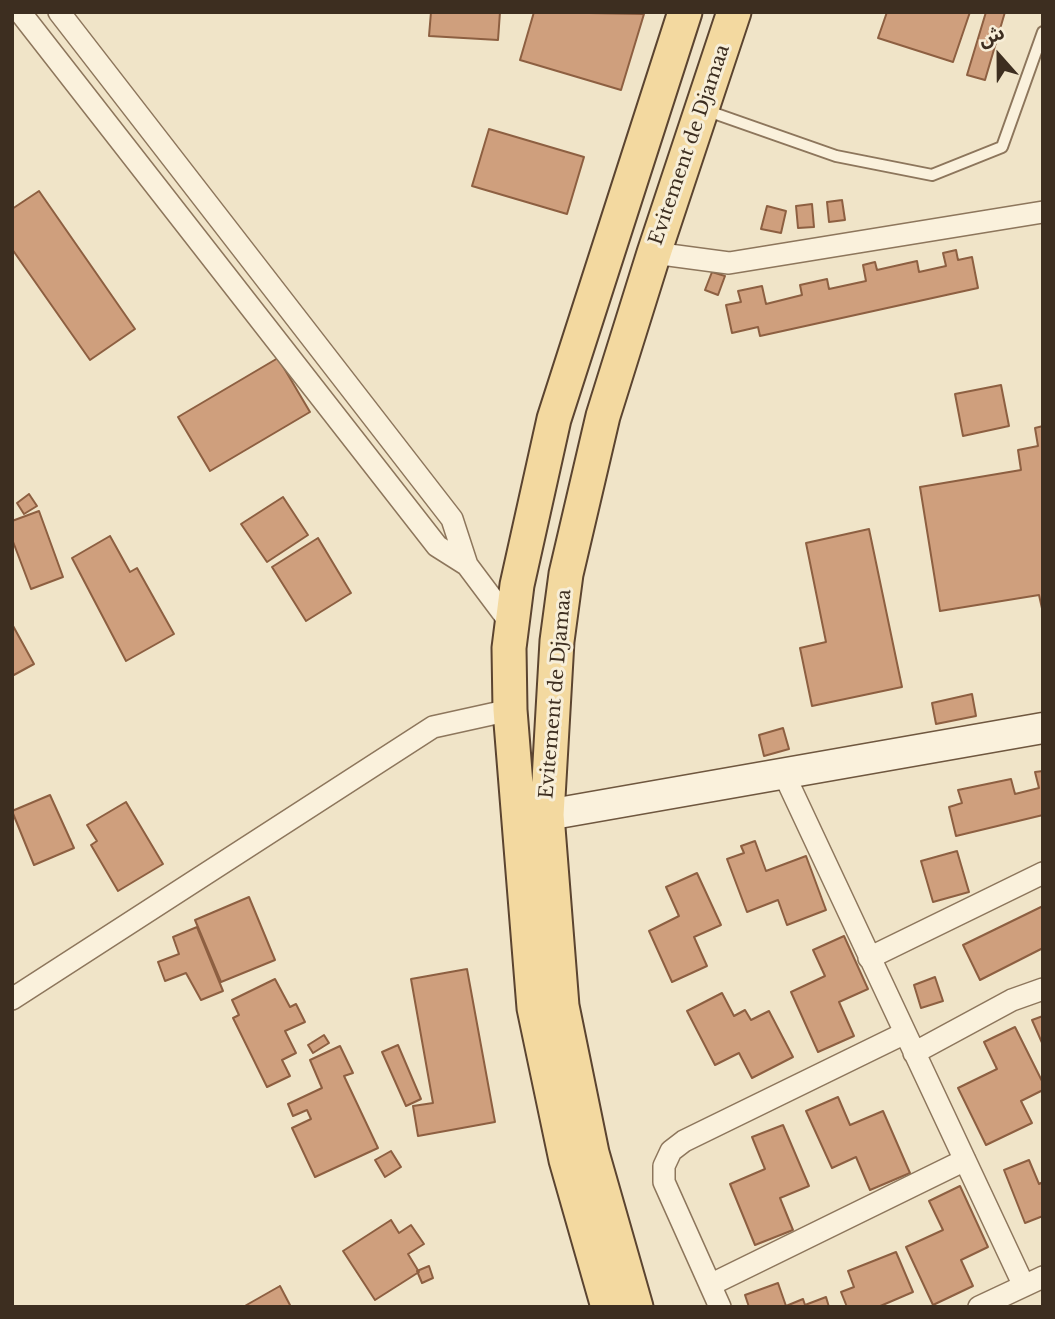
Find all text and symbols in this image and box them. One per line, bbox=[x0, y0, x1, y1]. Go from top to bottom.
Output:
north arrow bbox=[964, 21, 1034, 91]
text: ش bbox=[975, 21, 1008, 51]
street label: Evitement de Djamaa bbox=[645, 42, 735, 248]
street label: Evitement de Djamaa bbox=[535, 588, 577, 800]

